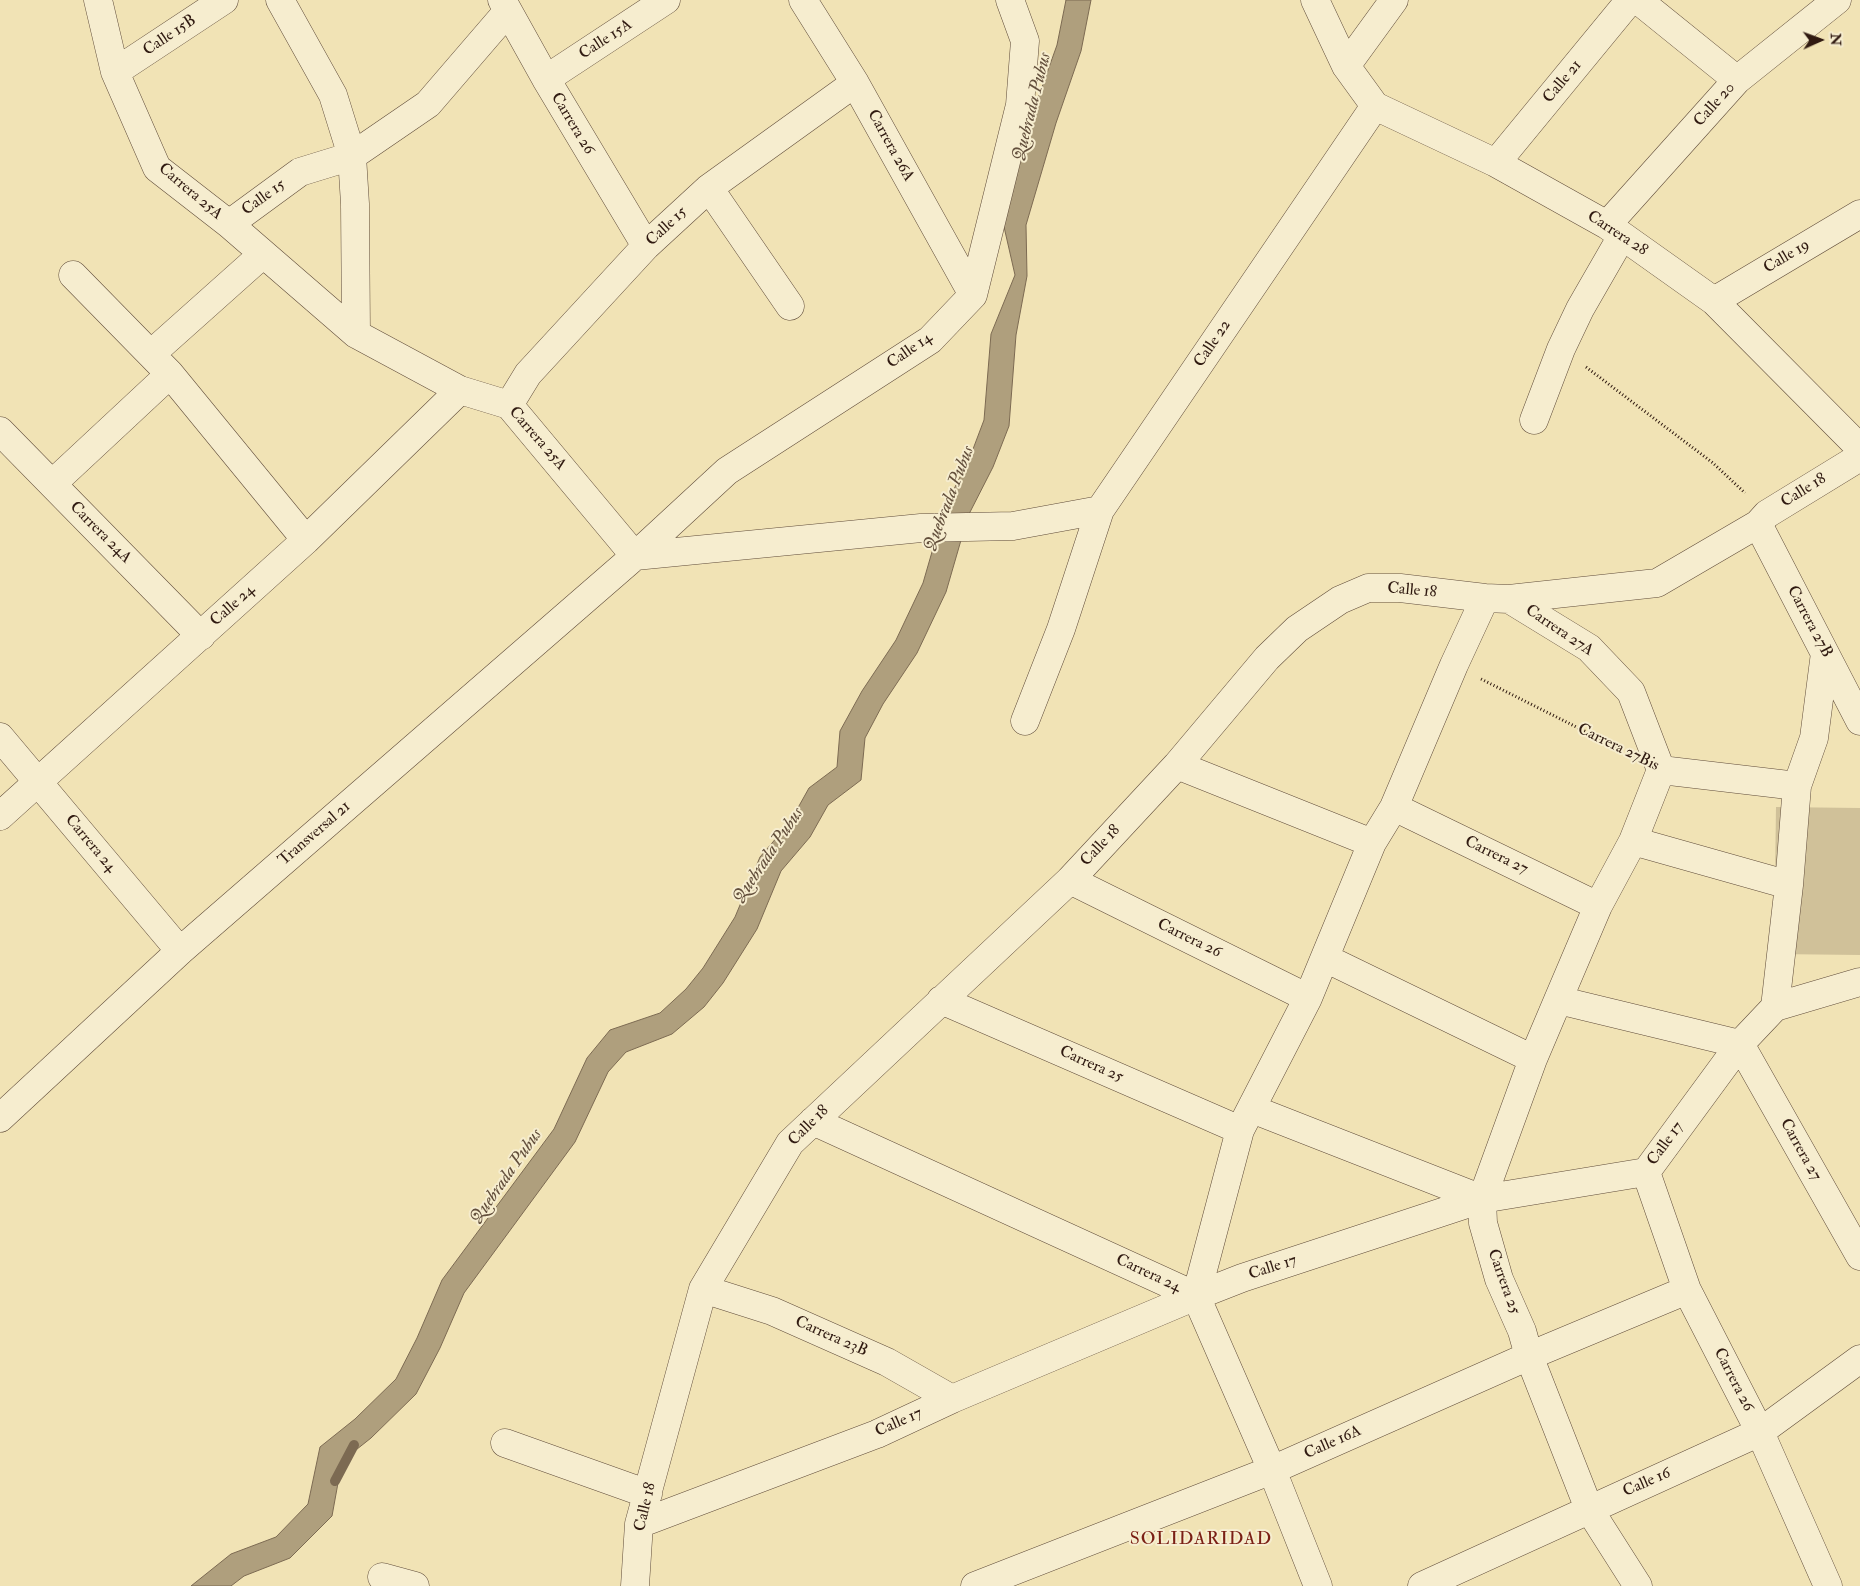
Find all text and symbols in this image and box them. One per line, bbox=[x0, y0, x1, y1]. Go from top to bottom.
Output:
street label: Calle 15B bbox=[140, 11, 200, 61]
north arrow bbox=[1795, 15, 1845, 65]
street label: Calle 15A bbox=[576, 16, 636, 64]
text: N bbox=[1827, 33, 1844, 46]
water label: Quebrada Pubus bbox=[1009, 51, 1057, 163]
street label: Calle 21 bbox=[1539, 57, 1587, 107]
street label: Calle 20 bbox=[1690, 79, 1740, 131]
street label: Carrera 26 bbox=[546, 90, 598, 158]
street label: Carrera 26A bbox=[862, 107, 918, 185]
street label: Carrera 25A bbox=[154, 160, 226, 224]
street label: Calle 15 bbox=[238, 176, 290, 220]
street label: Calle 15 bbox=[642, 203, 692, 251]
street label: Carrera 28 bbox=[1583, 207, 1651, 261]
street label: Calle 19 bbox=[1761, 236, 1813, 278]
street label: Calle 22 bbox=[1190, 317, 1236, 371]
street label: Calle 14 bbox=[884, 329, 936, 373]
street label: Carrera 25A bbox=[504, 403, 570, 475]
water label: Quebrada Pubus bbox=[920, 443, 980, 555]
street label: Calle 18 bbox=[1778, 470, 1830, 512]
street label: Carrera 24A bbox=[65, 498, 135, 568]
street label: Calle 18 bbox=[1386, 579, 1438, 603]
street label: Calle 24 bbox=[207, 581, 259, 631]
street label: Carrera 27B bbox=[1782, 583, 1836, 661]
street label: Carrera 27A bbox=[1521, 601, 1597, 661]
street label: Carrera 27Bis bbox=[1574, 720, 1662, 776]
street label: Transversal 21 bbox=[275, 798, 355, 870]
water label: Quebrada Pubus bbox=[729, 804, 809, 908]
street label: Carrera 24 bbox=[60, 811, 120, 877]
street label: Calle 18 bbox=[1077, 821, 1125, 871]
street label: Carrera 27 bbox=[1461, 832, 1531, 880]
street label: Carrera 26 bbox=[1154, 915, 1224, 963]
street label: Carrera 25 bbox=[1056, 1042, 1126, 1088]
street label: Calle 18 bbox=[785, 1102, 833, 1150]
street label: Carrera 27 bbox=[1775, 1116, 1825, 1184]
street label: Calle 17 bbox=[1644, 1118, 1688, 1170]
water label: Quebrada Pubus bbox=[466, 1125, 548, 1229]
street label: Carrera 25 bbox=[1482, 1247, 1524, 1317]
street label: Carrera 24 bbox=[1112, 1251, 1184, 1297]
street label: Calle 17 bbox=[1247, 1251, 1299, 1285]
street label: Carrera 23B bbox=[792, 1312, 870, 1362]
street label: Carrera 26 bbox=[1709, 1345, 1757, 1415]
street label: Calle 17 bbox=[872, 1404, 926, 1442]
street label: Calle 16A bbox=[1302, 1422, 1364, 1464]
street label: Calle 16 bbox=[1620, 1464, 1674, 1502]
street label: Calle 18 bbox=[631, 1481, 661, 1533]
district label: SOLIDARIDAD bbox=[1128, 1529, 1274, 1551]

